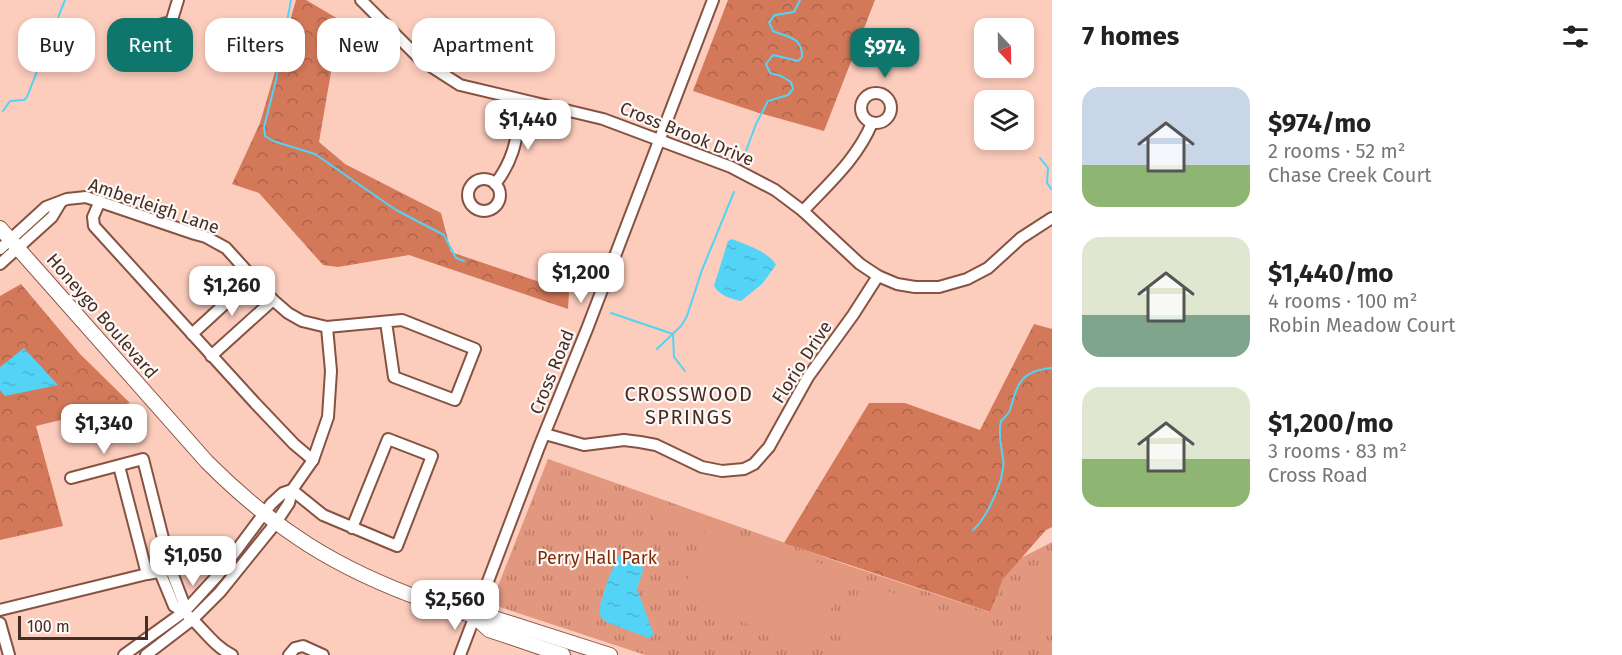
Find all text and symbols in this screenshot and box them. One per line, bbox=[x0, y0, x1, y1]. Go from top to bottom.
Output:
chip: Buy bbox=[18, 18, 95, 72]
chip: Rent bbox=[107, 18, 193, 72]
chip: Filters bbox=[205, 18, 305, 72]
chip: New bbox=[317, 18, 400, 72]
chip: Apartment bbox=[412, 18, 555, 72]
north arrow bbox=[974, 18, 1034, 78]
map controls bbox=[974, 18, 1034, 150]
icon: filters bbox=[1559, 20, 1592, 53]
text: 7 homes bbox=[1082, 21, 1179, 52]
pin: $974 bbox=[849, 28, 921, 79]
text: $974 bbox=[864, 35, 906, 59]
button: layers bbox=[974, 90, 1034, 150]
street label: Cross Brook Drive bbox=[617, 97, 757, 171]
pin: $1,440 bbox=[479, 100, 577, 151]
text: $1,440 bbox=[499, 107, 557, 131]
text: $974/mo bbox=[1268, 108, 1371, 139]
icon: home bbox=[1130, 111, 1202, 183]
text: 2 rooms · 52 m² bbox=[1268, 139, 1406, 163]
text: Chase Creek Court bbox=[1268, 163, 1431, 187]
street label: Amberleigh Lane bbox=[86, 173, 222, 239]
street label: Honeygo Boulevard bbox=[42, 249, 162, 383]
pin: $1,200 bbox=[532, 253, 630, 304]
text: $1,440/mo bbox=[1268, 258, 1394, 289]
text: $1,200 bbox=[552, 260, 610, 284]
icon: home bbox=[1130, 261, 1202, 333]
pin: $1,260 bbox=[183, 266, 281, 317]
text: $1,260 bbox=[203, 273, 261, 297]
text: 4 rooms · 100 m² bbox=[1268, 289, 1418, 313]
text: Robin Meadow Court bbox=[1268, 313, 1456, 337]
street label: Florio Drive bbox=[767, 317, 837, 407]
street label: Cross Road bbox=[525, 326, 579, 418]
district label: CROSSWOOD SPRINGS bbox=[625, 382, 753, 429]
pin: $1,340 bbox=[55, 404, 153, 455]
text: $1,200/mo bbox=[1268, 408, 1393, 439]
text: $1,340 bbox=[75, 411, 133, 435]
icon: home bbox=[1130, 411, 1202, 483]
text: 3 rooms · 83 m² bbox=[1268, 439, 1407, 463]
text: Cross Road bbox=[1268, 463, 1368, 487]
pin: $1,050 bbox=[144, 536, 242, 587]
text: $1,050 bbox=[164, 543, 222, 567]
park label: Perry Hall Park bbox=[537, 547, 658, 569]
pin: $2,560 bbox=[406, 580, 504, 631]
text: $2,560 bbox=[425, 587, 485, 611]
scale bar bbox=[18, 613, 148, 640]
text: 100 m bbox=[27, 617, 70, 636]

